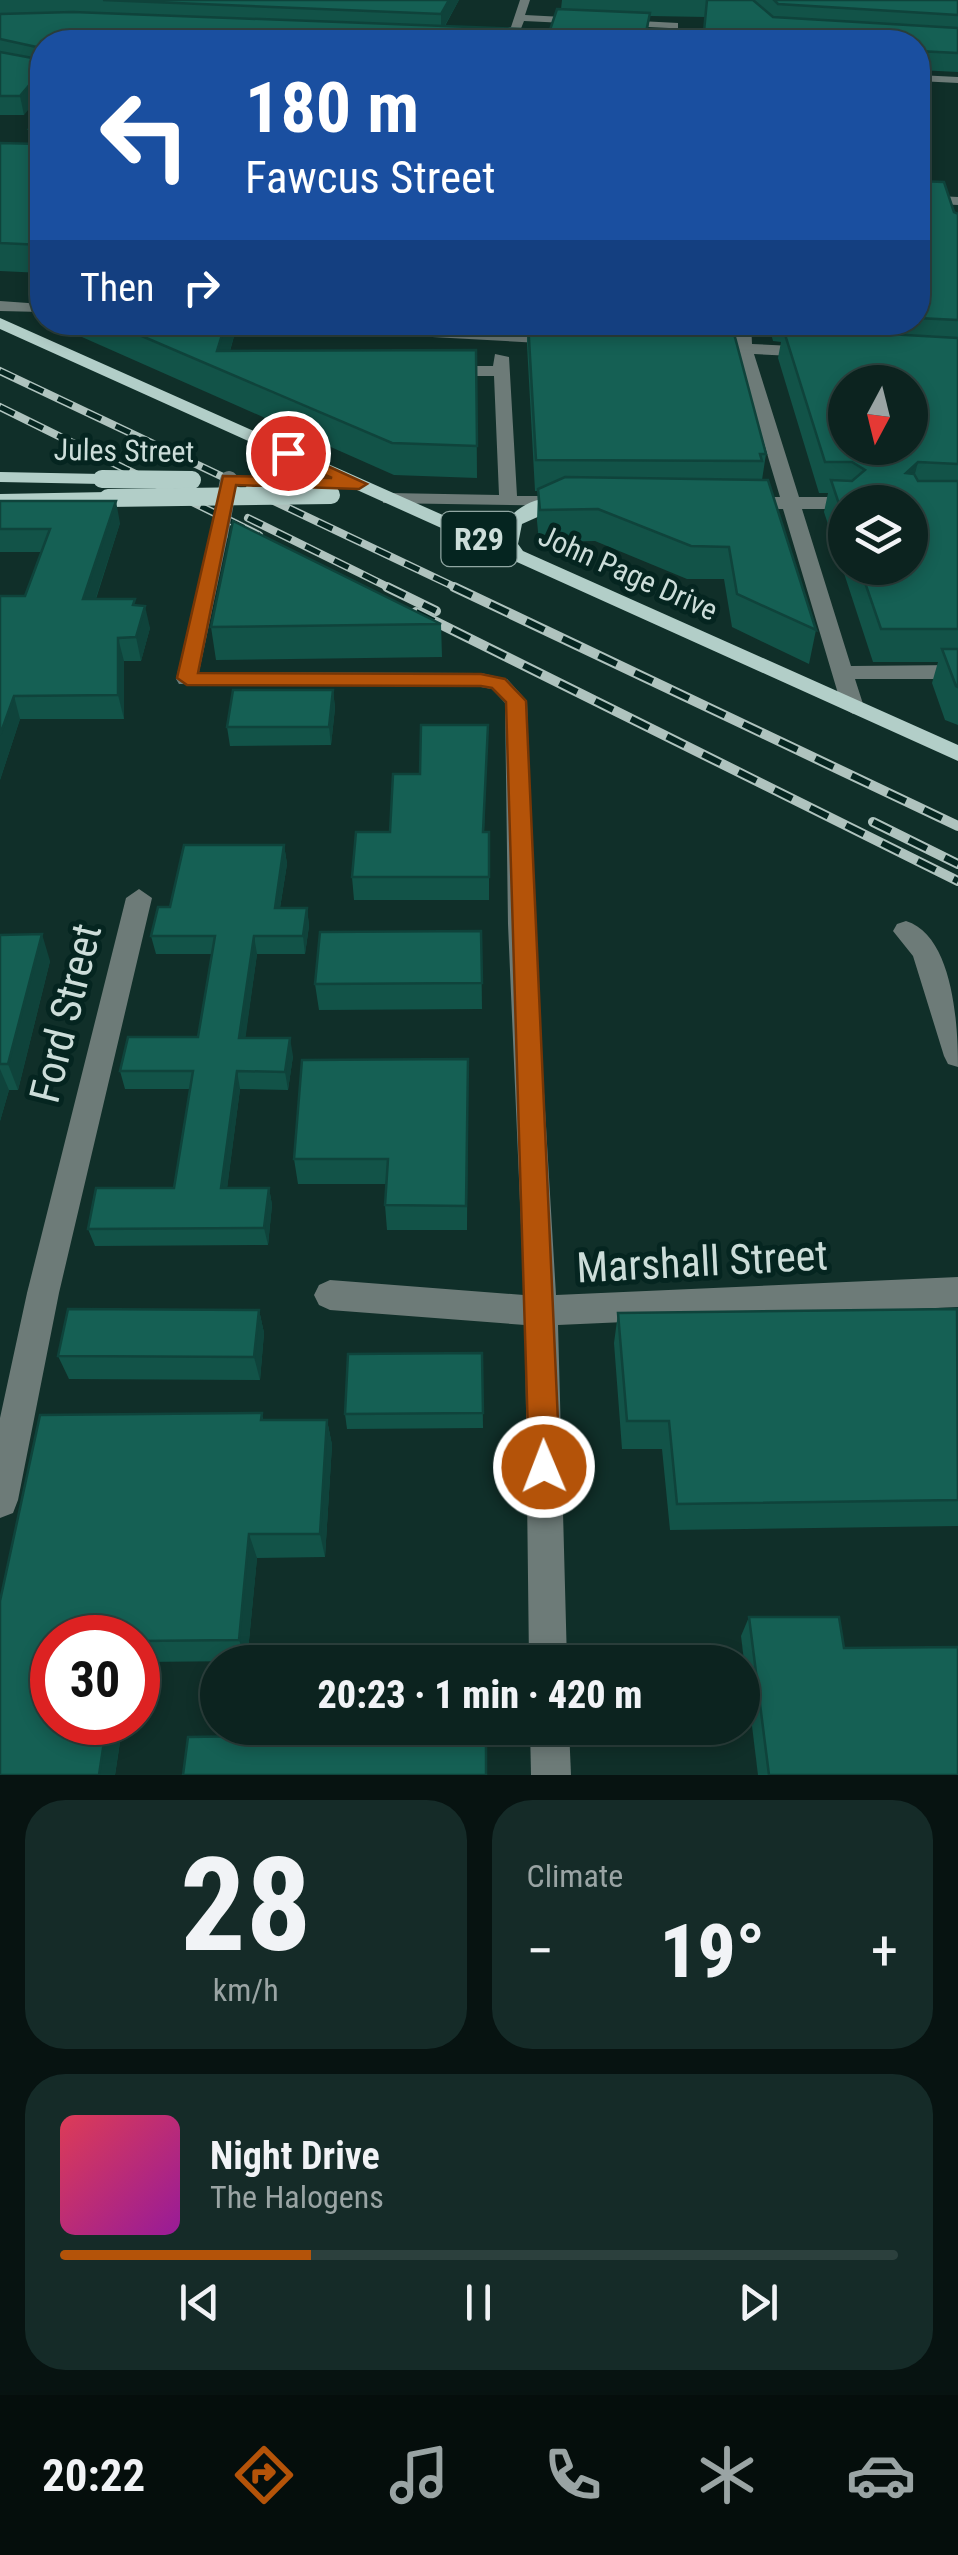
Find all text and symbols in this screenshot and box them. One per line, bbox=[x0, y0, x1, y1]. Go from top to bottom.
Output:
text: 180 m bbox=[245, 67, 419, 149]
icon: left bbox=[80, 70, 210, 200]
text: Fawcus Street bbox=[245, 151, 496, 204]
icon: right bbox=[174, 260, 229, 315]
text: Then bbox=[80, 266, 154, 310]
north arrow bbox=[828, 365, 928, 465]
map controls bbox=[828, 365, 928, 585]
pin bbox=[246, 411, 331, 496]
icon: arrive bbox=[261, 426, 316, 481]
street label: Jules Street bbox=[53, 432, 195, 469]
button: layers bbox=[828, 485, 928, 585]
road number: R29 bbox=[442, 512, 516, 566]
street label: John Page Drive bbox=[533, 518, 723, 628]
street label: Ford Street bbox=[20, 919, 111, 1107]
street label: Marshall Street bbox=[575, 1230, 829, 1293]
position arrow bbox=[492, 1415, 596, 1519]
speed limit sign: 30 bbox=[30, 1615, 160, 1745]
text: 20:23 · 1 min · 420 m bbox=[318, 1673, 642, 1717]
text: 28 bbox=[180, 1829, 311, 1982]
text: Climate bbox=[527, 1857, 623, 1895]
text: 19° bbox=[659, 1907, 765, 1995]
text: − bbox=[527, 1919, 554, 1983]
text: + bbox=[871, 1919, 898, 1983]
text: km/h bbox=[213, 1971, 279, 2009]
text: Night Drive bbox=[210, 2134, 380, 2178]
text: The Halogens bbox=[210, 2178, 384, 2216]
icon: previous bbox=[172, 2275, 227, 2330]
icon: pause bbox=[451, 2275, 506, 2330]
icon: next bbox=[731, 2275, 786, 2330]
icon: directions bbox=[229, 2440, 299, 2510]
icon: music bbox=[384, 2440, 454, 2510]
icon: phone bbox=[538, 2440, 608, 2510]
icon: climate bbox=[692, 2440, 762, 2510]
icon: car bbox=[846, 2440, 916, 2510]
text: 20:22 bbox=[42, 2449, 145, 2502]

